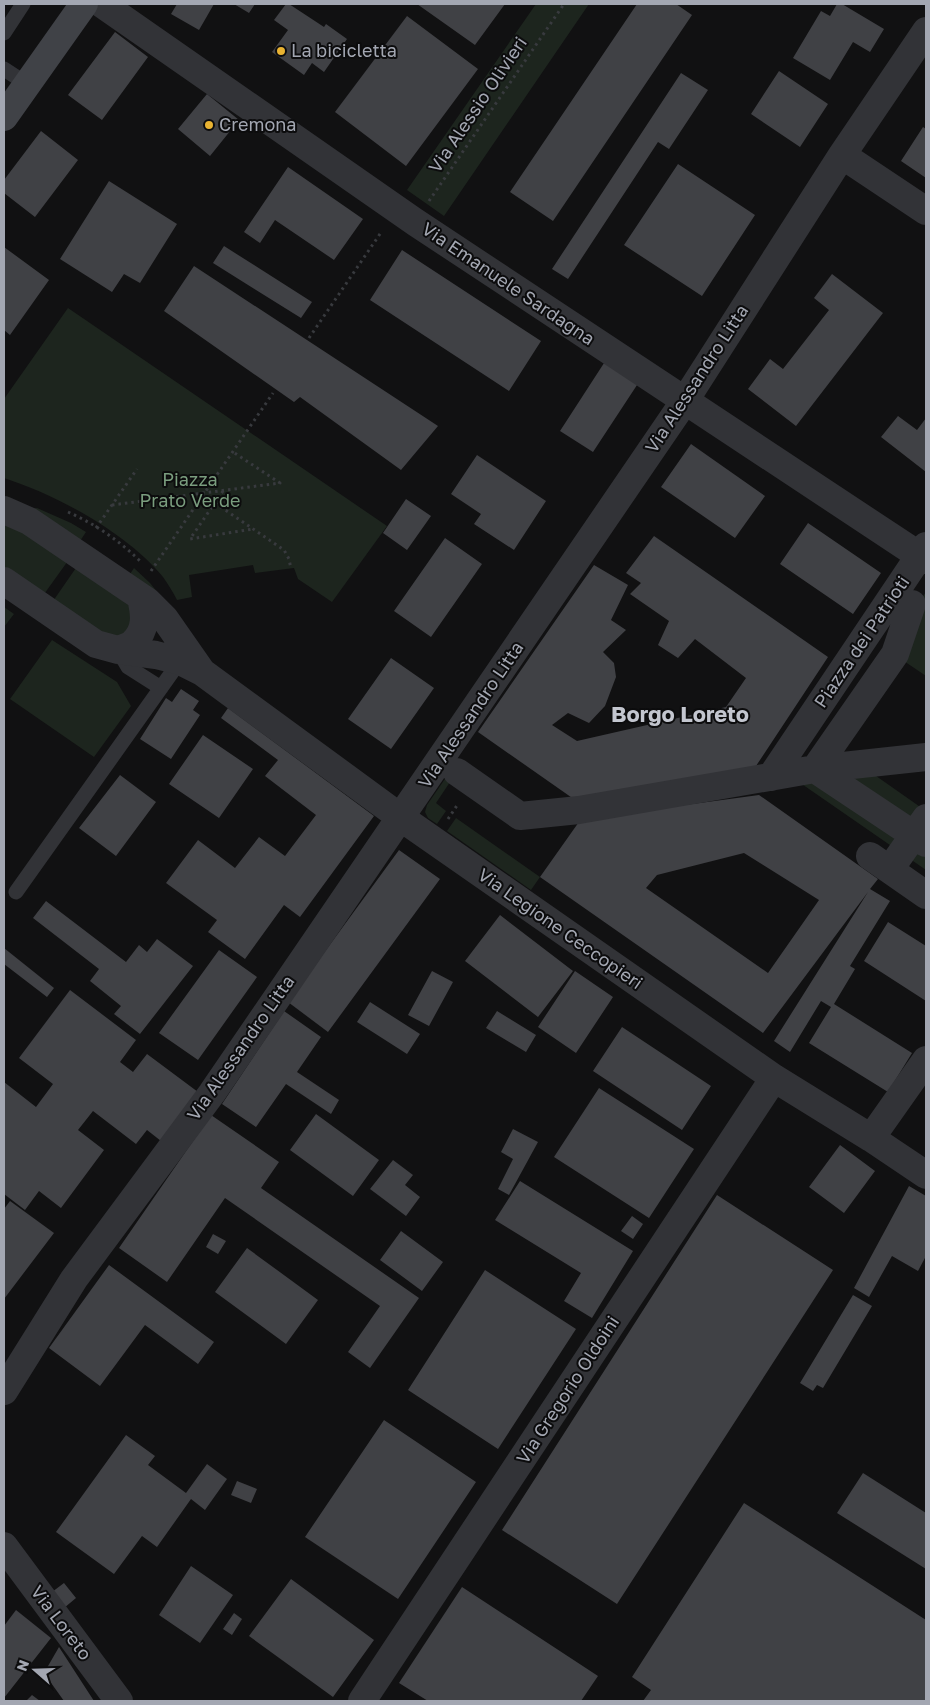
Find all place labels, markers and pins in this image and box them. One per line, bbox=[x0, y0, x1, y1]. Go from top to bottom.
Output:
place label: La bicicletta bbox=[291, 39, 397, 61]
marker: La bicicletta bbox=[275, 45, 287, 57]
place label: Cremona bbox=[219, 113, 297, 135]
marker: Cremona bbox=[203, 119, 215, 131]

